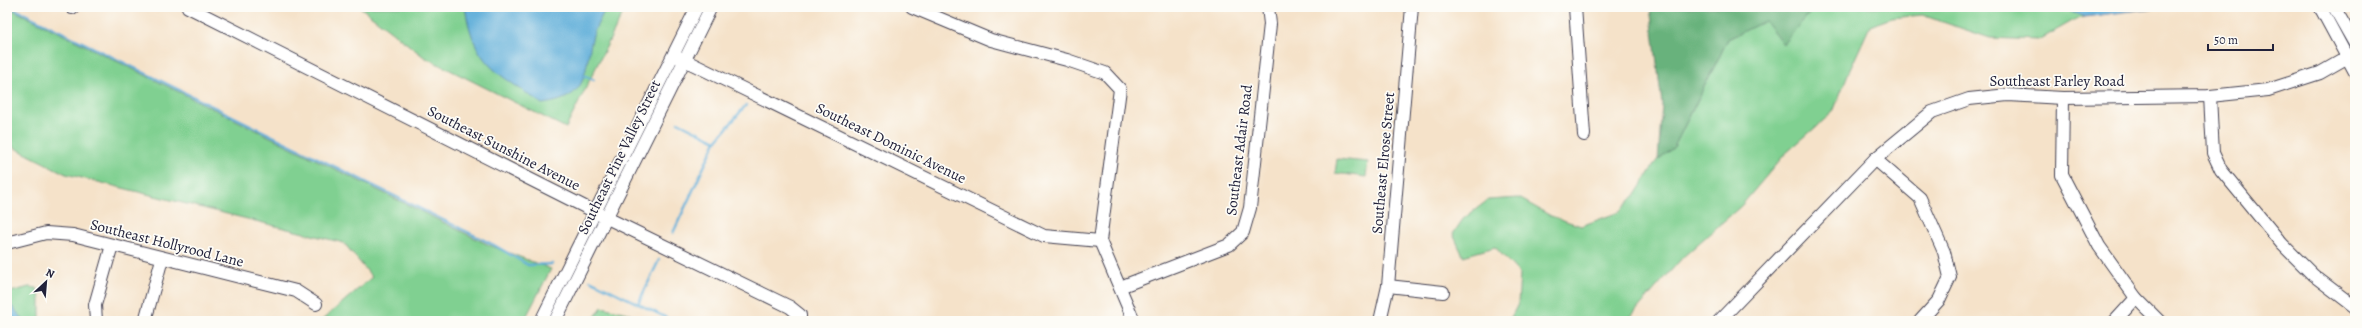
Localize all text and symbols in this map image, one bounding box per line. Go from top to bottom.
scale bar [2208,26,2273,52]
text: 50 m [2214,32,2238,48]
street label: Southeast Farley Road [1990,71,2125,91]
street label: Southeast Pine Valley Street [573,76,665,238]
street label: Southeast Adair Road [1221,83,1257,217]
street label: Southeast Elrose Street [1367,91,1399,235]
street label: Southeast Dominic Avenue [812,98,970,188]
street label: Southeast Sunshine Avenue [424,101,584,195]
street label: Southeast Hollyrood Lane [88,214,246,272]
north arrow [26,262,66,302]
text: N [43,265,57,282]

